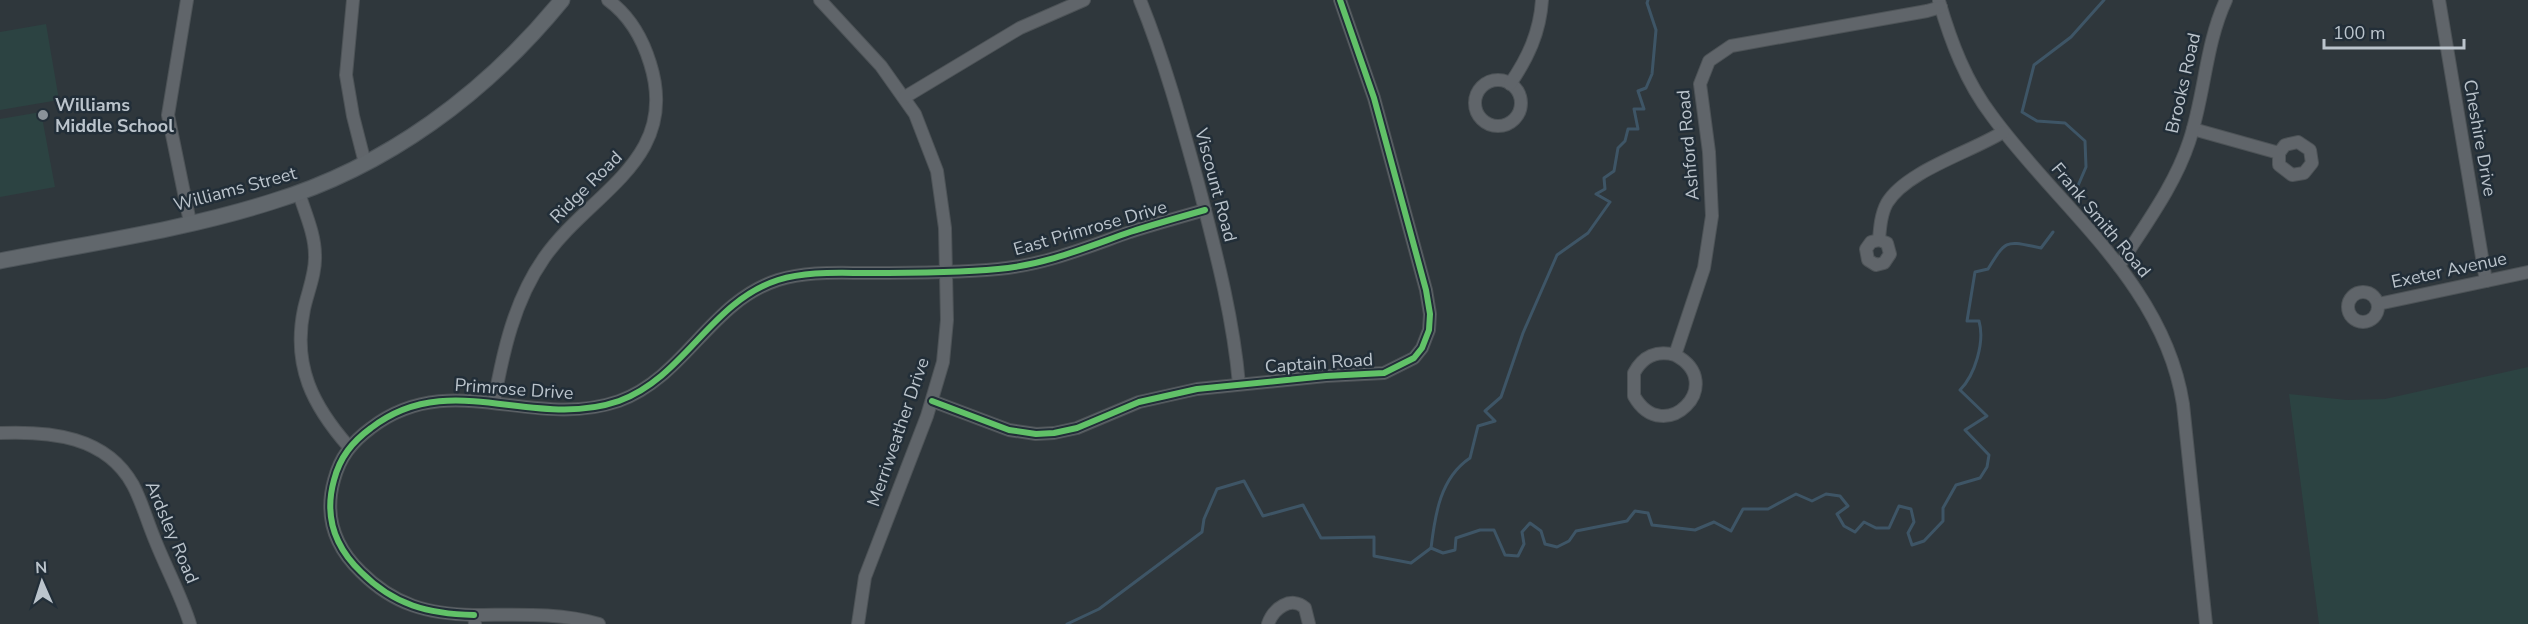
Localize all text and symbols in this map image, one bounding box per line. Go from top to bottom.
scale bar [2324,12,2464,50]
text: 100 m [2333,21,2385,45]
street label: Brooks Road [2160,30,2206,136]
street label: Cheshire Drive [2458,78,2502,198]
street label: Ashford Road [1671,89,1705,201]
place label: Williams Middle School [55,93,174,138]
marker: Williams Middle School [36,108,50,122]
street label: Viscount Road [1189,125,1243,244]
street label: Ridge Road [545,146,627,228]
street label: Frank Smith Road [2046,157,2156,283]
street label: Williams Street [171,161,300,217]
street label: East Primrose Drive [1010,195,1170,261]
street label: Exeter Avenue [2389,246,2509,294]
street label: Captain Road [1264,347,1374,379]
street label: Merriweather Drive [861,354,935,510]
street label: Primrose Drive [454,373,574,405]
street label: Ardsley Road [140,477,204,587]
north arrow [12,552,72,612]
text: N [35,557,48,579]

